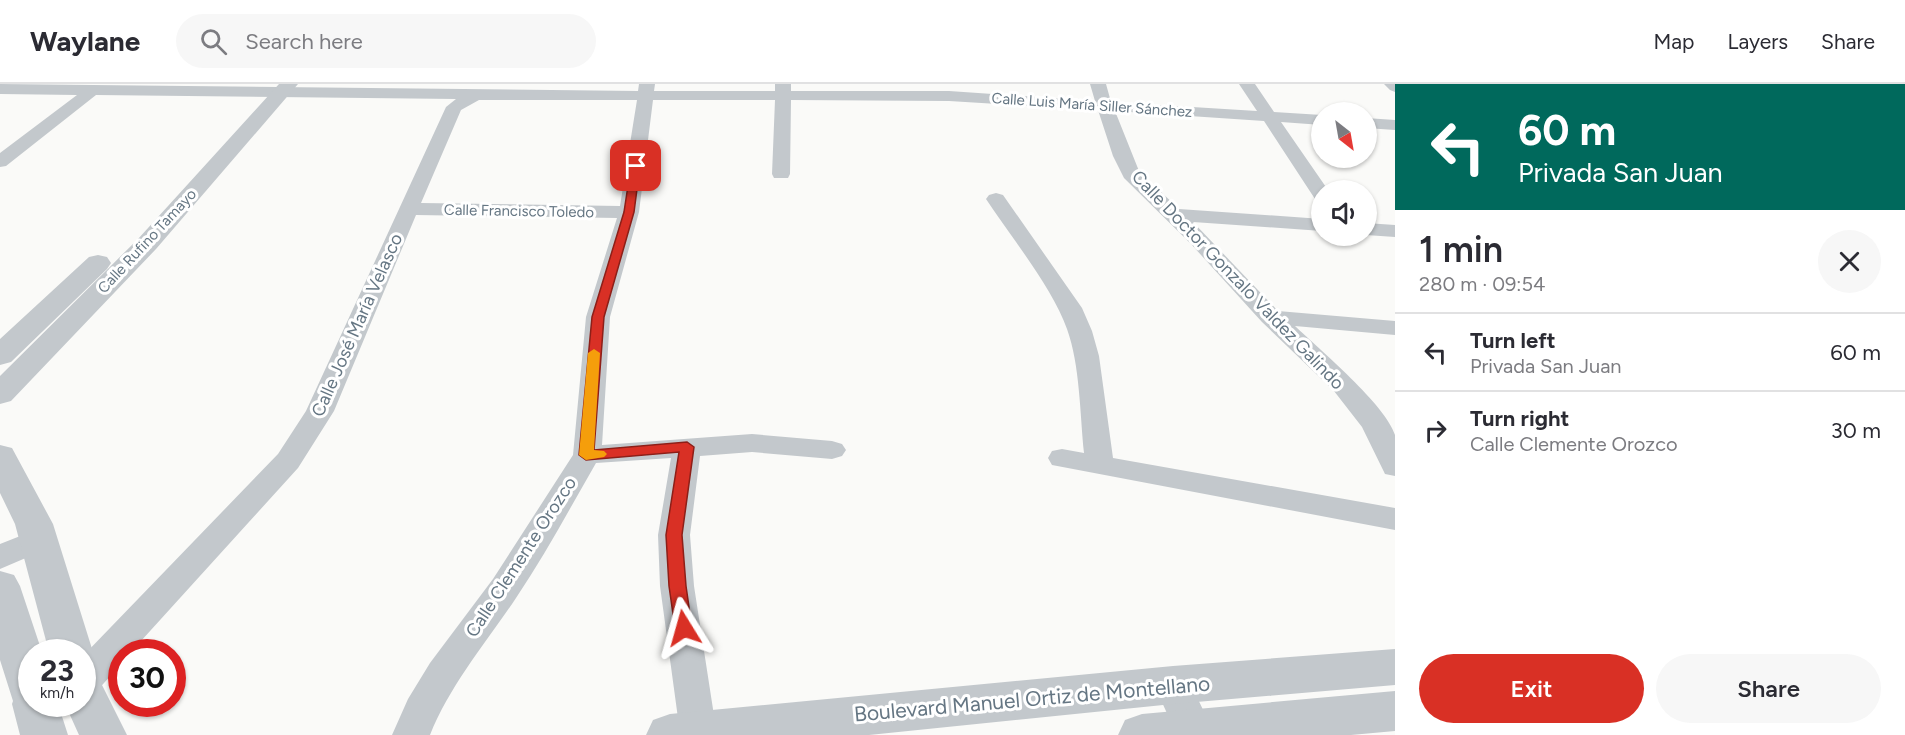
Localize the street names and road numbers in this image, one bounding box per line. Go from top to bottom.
street label: Calle Luis María Siller Sánchez [991,89,1193,121]
street label: Calle Doctor Gonzalo Valdez Galindo [1127,166,1349,394]
street label: Calle Rufino Tamayo [94,185,200,297]
street label: Calle Francisco Toledo [444,201,595,221]
street label: Calle José María Velasco [307,230,407,420]
street label: Calle Clemente Orozco [461,473,581,641]
street label: Boulevard Manuel Ortiz de Montellano [853,670,1211,727]

